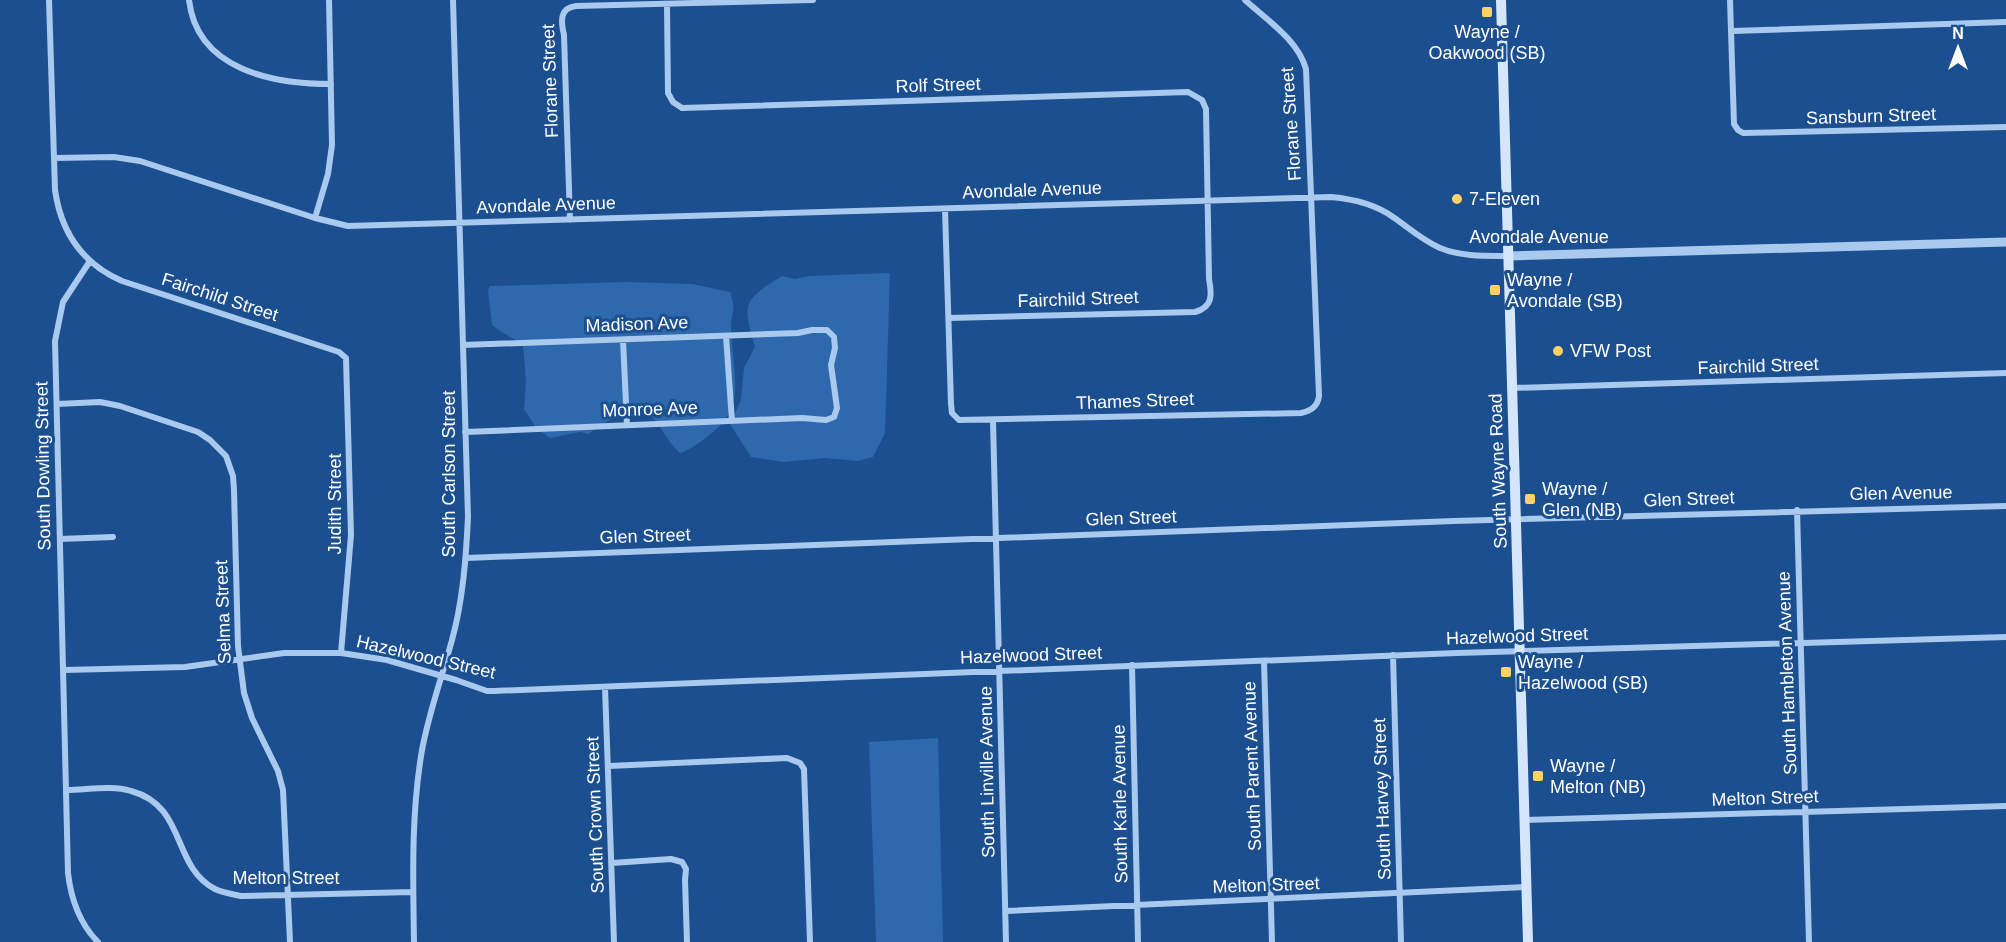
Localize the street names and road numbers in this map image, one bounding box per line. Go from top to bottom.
street label: Florane Street [538,24,562,138]
street label: Florane Street [1277,66,1305,182]
street label: Rolf Street [895,74,981,96]
street label: Sansburn Street [1806,104,1936,128]
street label: Avondale Avenue [962,178,1102,202]
street label: Avondale Avenue [476,193,616,217]
street label: Avondale Avenue [1469,227,1609,247]
street label: Fairchild Street [159,269,281,325]
street label: Fairchild Street [1017,287,1139,311]
street label: Madison Ave [585,312,689,336]
street label: Fairchild Street [1697,354,1819,378]
street label: South Dowling Street [32,381,54,551]
street label: Thames Street [1076,389,1194,413]
street label: South Carlson Street [439,390,459,558]
street label: South Wayne Road [1485,393,1511,549]
street label: Monroe Ave [602,397,698,421]
street label: Judith Street [325,453,345,555]
street label: Glen Avenue [1849,482,1953,504]
street label: Glen Street [1643,487,1735,511]
street label: Glen Street [1085,506,1177,530]
street label: Glen Street [599,524,691,548]
street label: Selma Street [211,560,235,664]
street label: South Hambleton Avenue [1773,571,1801,775]
street label: Hazelwood Street [1446,624,1588,648]
street label: Hazelwood Street [355,631,497,683]
street label: Hazelwood Street [960,643,1102,667]
street label: South Parent Avenue [1239,681,1265,851]
street label: South Linville Avenue [976,686,998,858]
street label: South Harvey Street [1369,718,1395,880]
street label: South Karle Avenue [1109,724,1131,884]
street label: South Crown Street [582,736,608,894]
street label: Melton Street [1711,786,1819,810]
street label: Melton Street [232,868,340,888]
street label: Melton Street [1212,873,1320,897]

